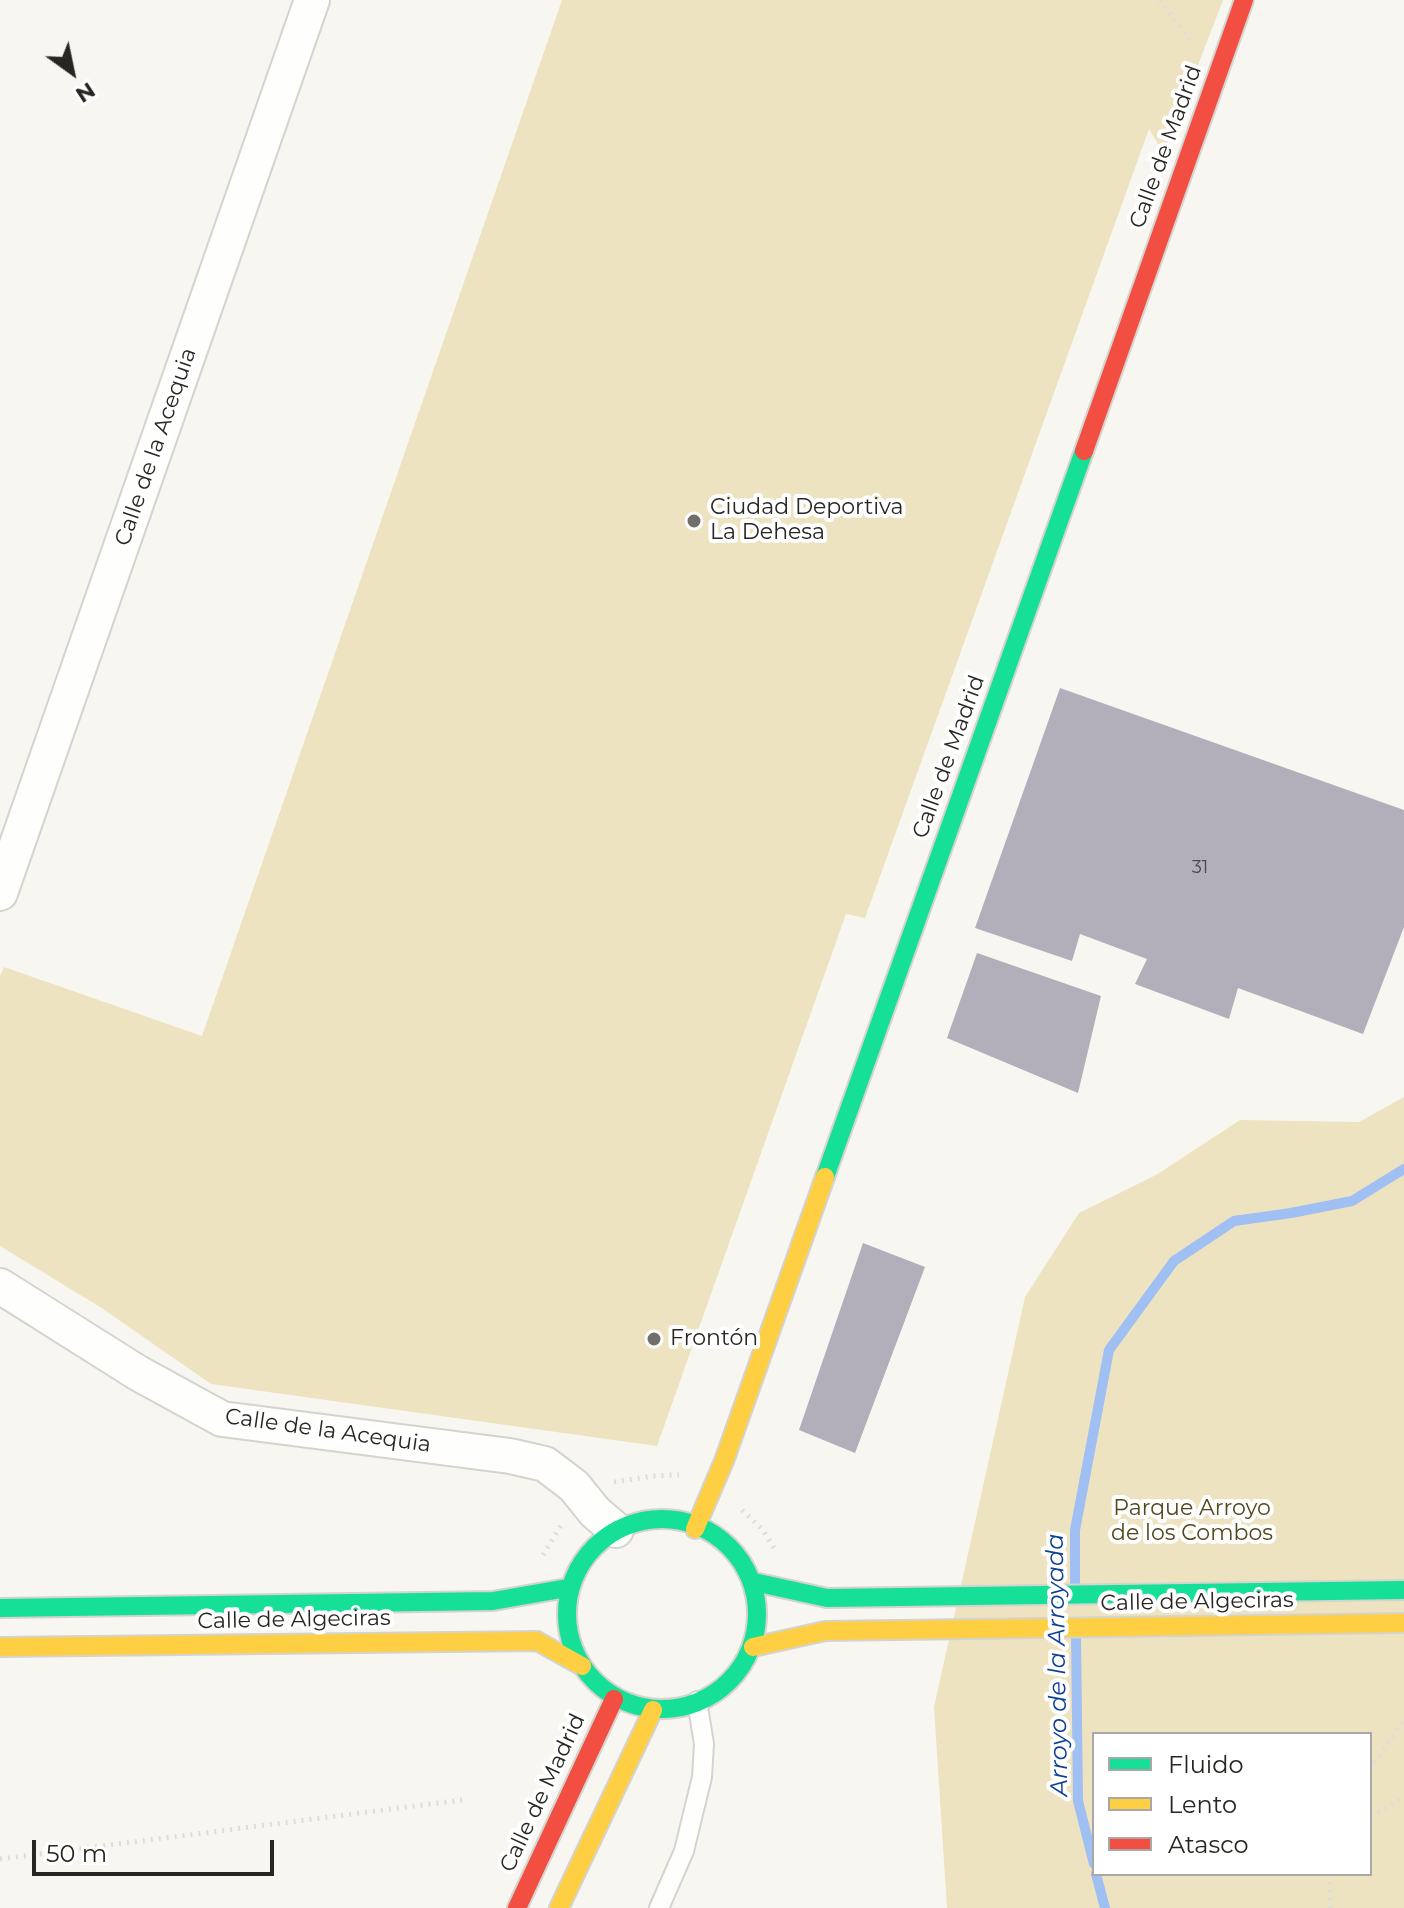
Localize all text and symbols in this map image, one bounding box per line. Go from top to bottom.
north arrow [32,32,112,112]
street label: Calle de Madrid [1124,62,1208,232]
text: N [71,76,100,109]
street label: Calle de la Acequia [110,345,202,549]
place label: Ciudad Deportiva La Dehesa [710,495,904,546]
marker: Ciudad Deportiva La Dehesa [685,512,703,530]
street label: Calle de Madrid [907,672,991,842]
house number: 31 [1192,857,1208,879]
place label: Frontón [670,1326,758,1352]
marker: Frontón [645,1330,663,1348]
street label: Calle de la Acequia [223,1403,433,1459]
park label: Parque Arroyo de los Combos [1111,1496,1273,1548]
water label: Arroyo de la Arroyada [1041,1533,1075,1797]
street label: Calle de Algeciras [1100,1587,1294,1617]
street label: Calle de Algeciras [197,1605,391,1635]
street label: Calle de Madrid [495,1710,591,1876]
legend [1092,1732,1372,1876]
text: Fluido [1168,1750,1244,1779]
text: Lento [1168,1790,1237,1819]
scale bar [36,1824,278,1874]
text: Atasco [1168,1830,1249,1859]
text: 50 m [46,1839,107,1868]

